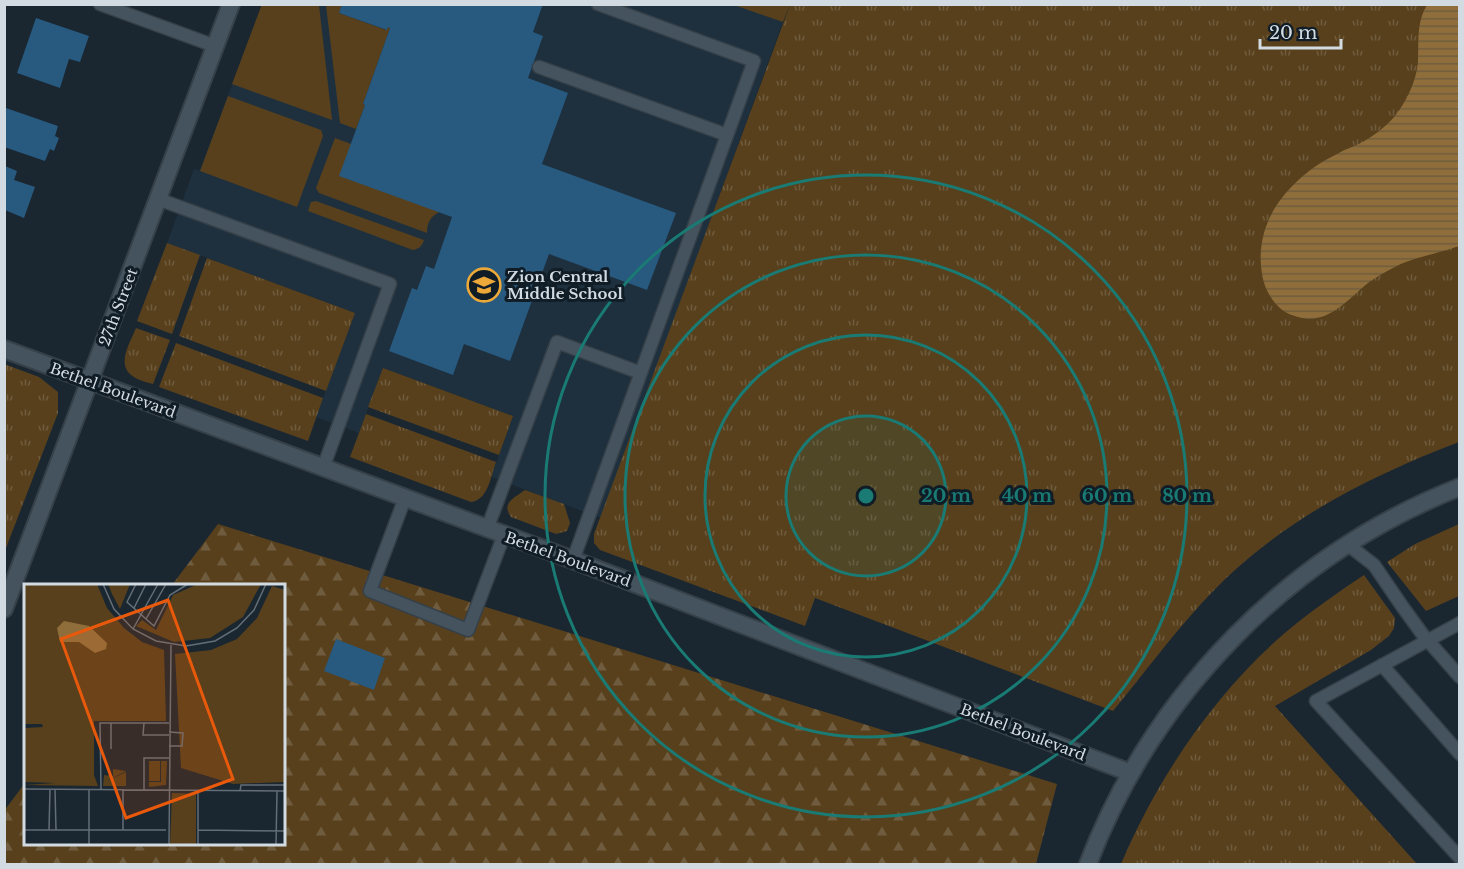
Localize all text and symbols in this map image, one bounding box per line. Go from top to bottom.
scale bar [1260,12,1341,50]
text: 20 m [1269,22,1317,44]
street label: 27th Street [94,265,142,349]
school or university icon: Zion Central Middle School [466,267,502,303]
place label: Zion Central Middle School [507,267,623,303]
street label: Bethel Boulevard [47,358,179,422]
text: 20 m [921,485,971,507]
text: 40 m [1002,485,1052,507]
text: 60 m [1082,485,1132,507]
text: 80 m [1162,485,1212,507]
centre of rings [856,486,876,506]
street label: Bethel Boulevard [502,527,634,591]
inset map [24,584,285,845]
street label: Bethel Boulevard [958,699,1088,765]

